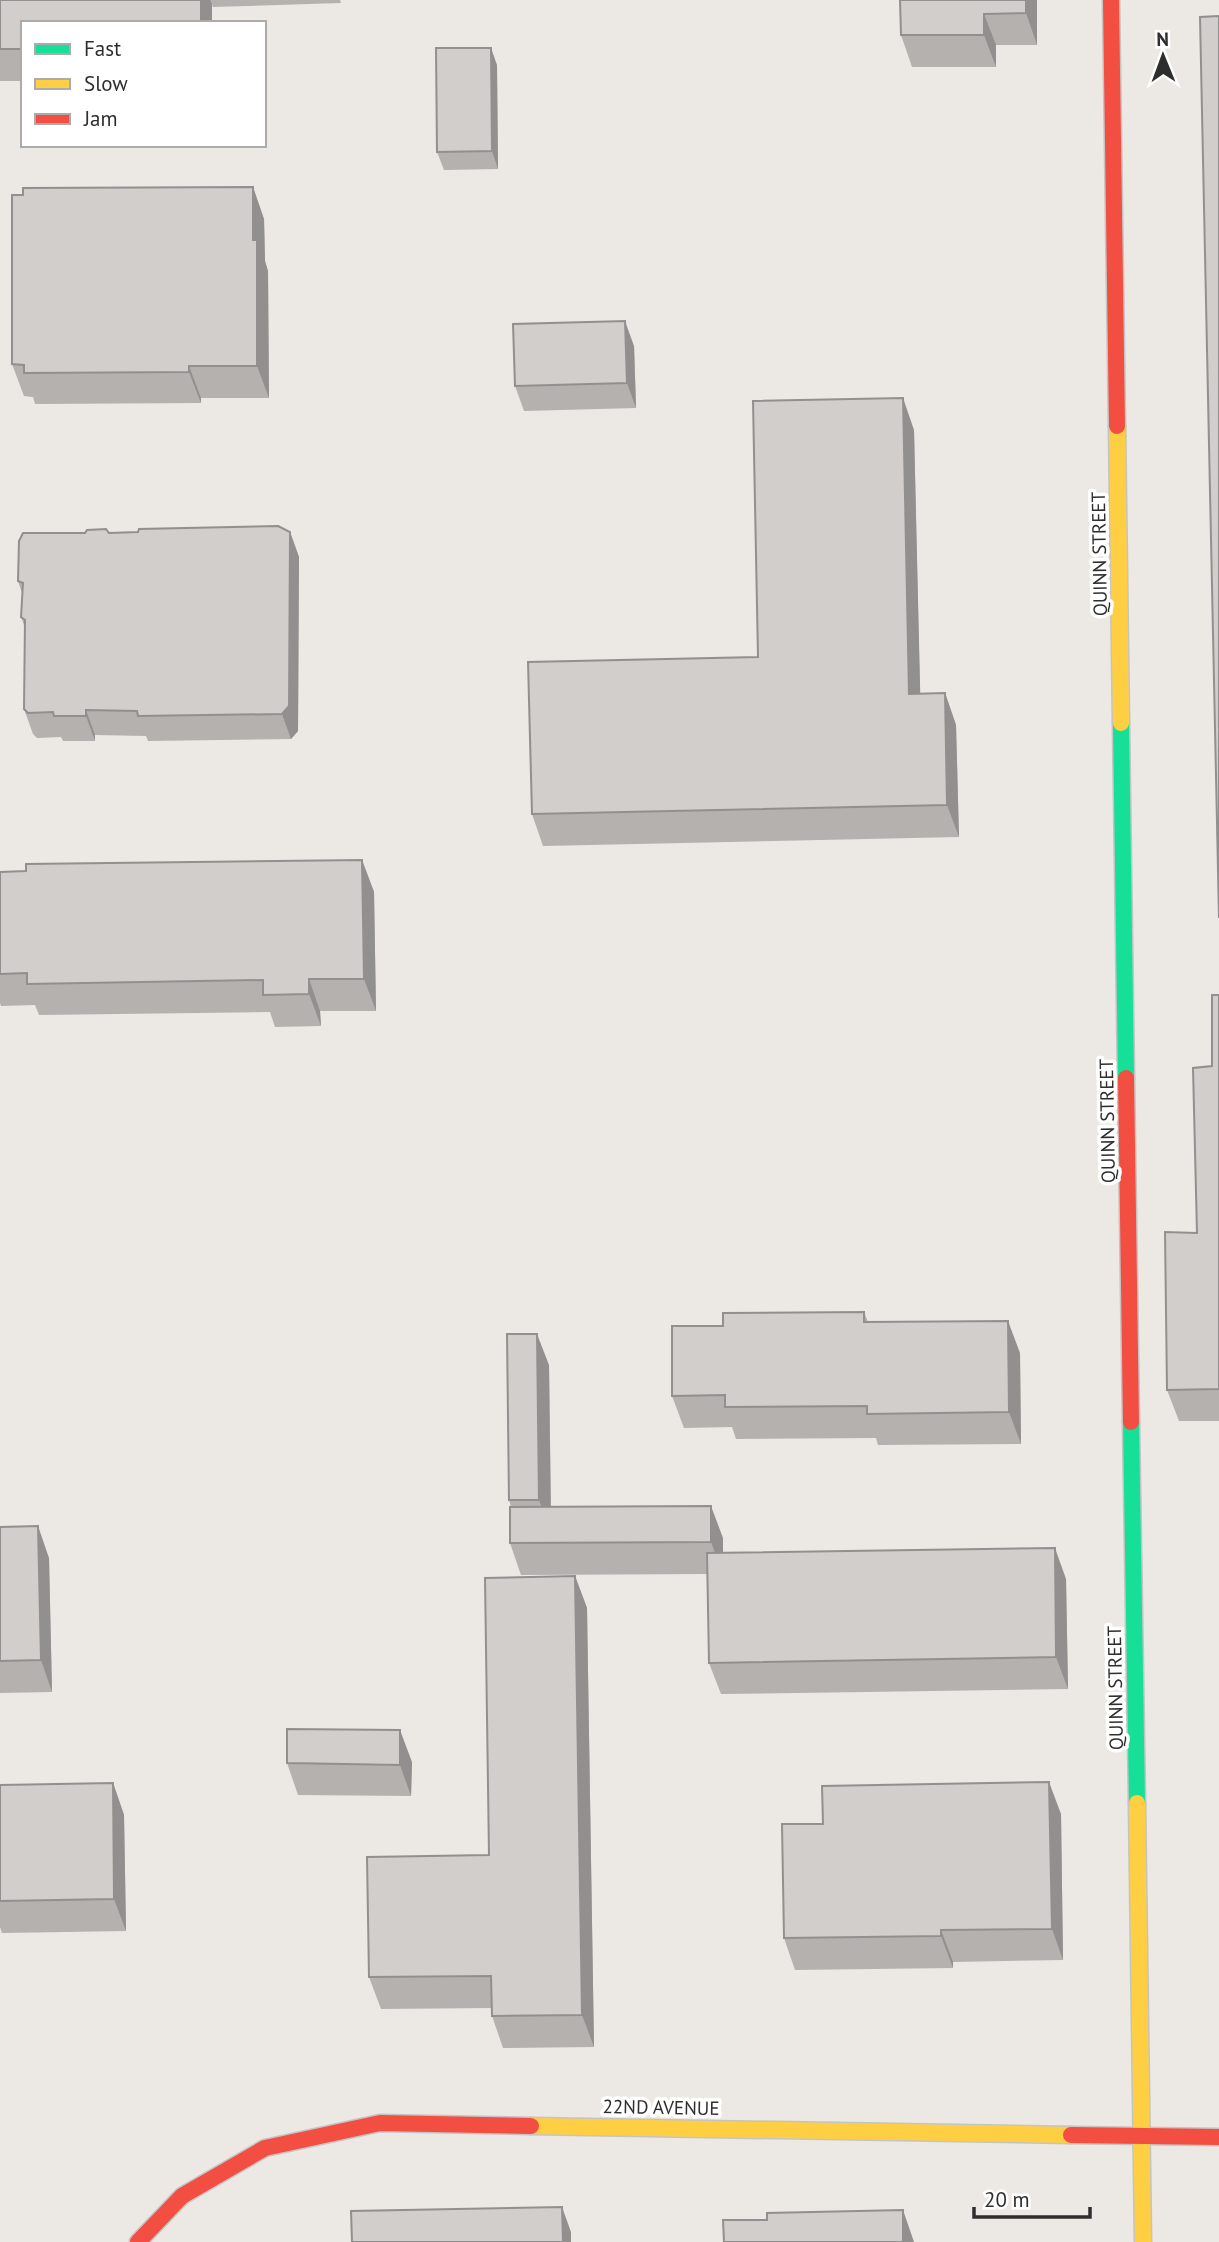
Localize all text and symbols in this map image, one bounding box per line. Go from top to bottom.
legend [21,21,266,147]
north arrow [1128,21,1198,91]
text: N [1156,27,1169,51]
text: Fast [84,35,121,62]
text: Slow [84,70,128,97]
text: Jam [83,105,118,132]
street label: QUINN STREET [1086,491,1112,616]
street label: QUINN STREET [1094,1058,1120,1183]
street label: QUINN STREET [1102,1625,1128,1750]
street label: 22ND AVENUE [602,2094,720,2120]
scale bar [974,2176,1090,2220]
text: 20 m [984,2186,1030,2213]

